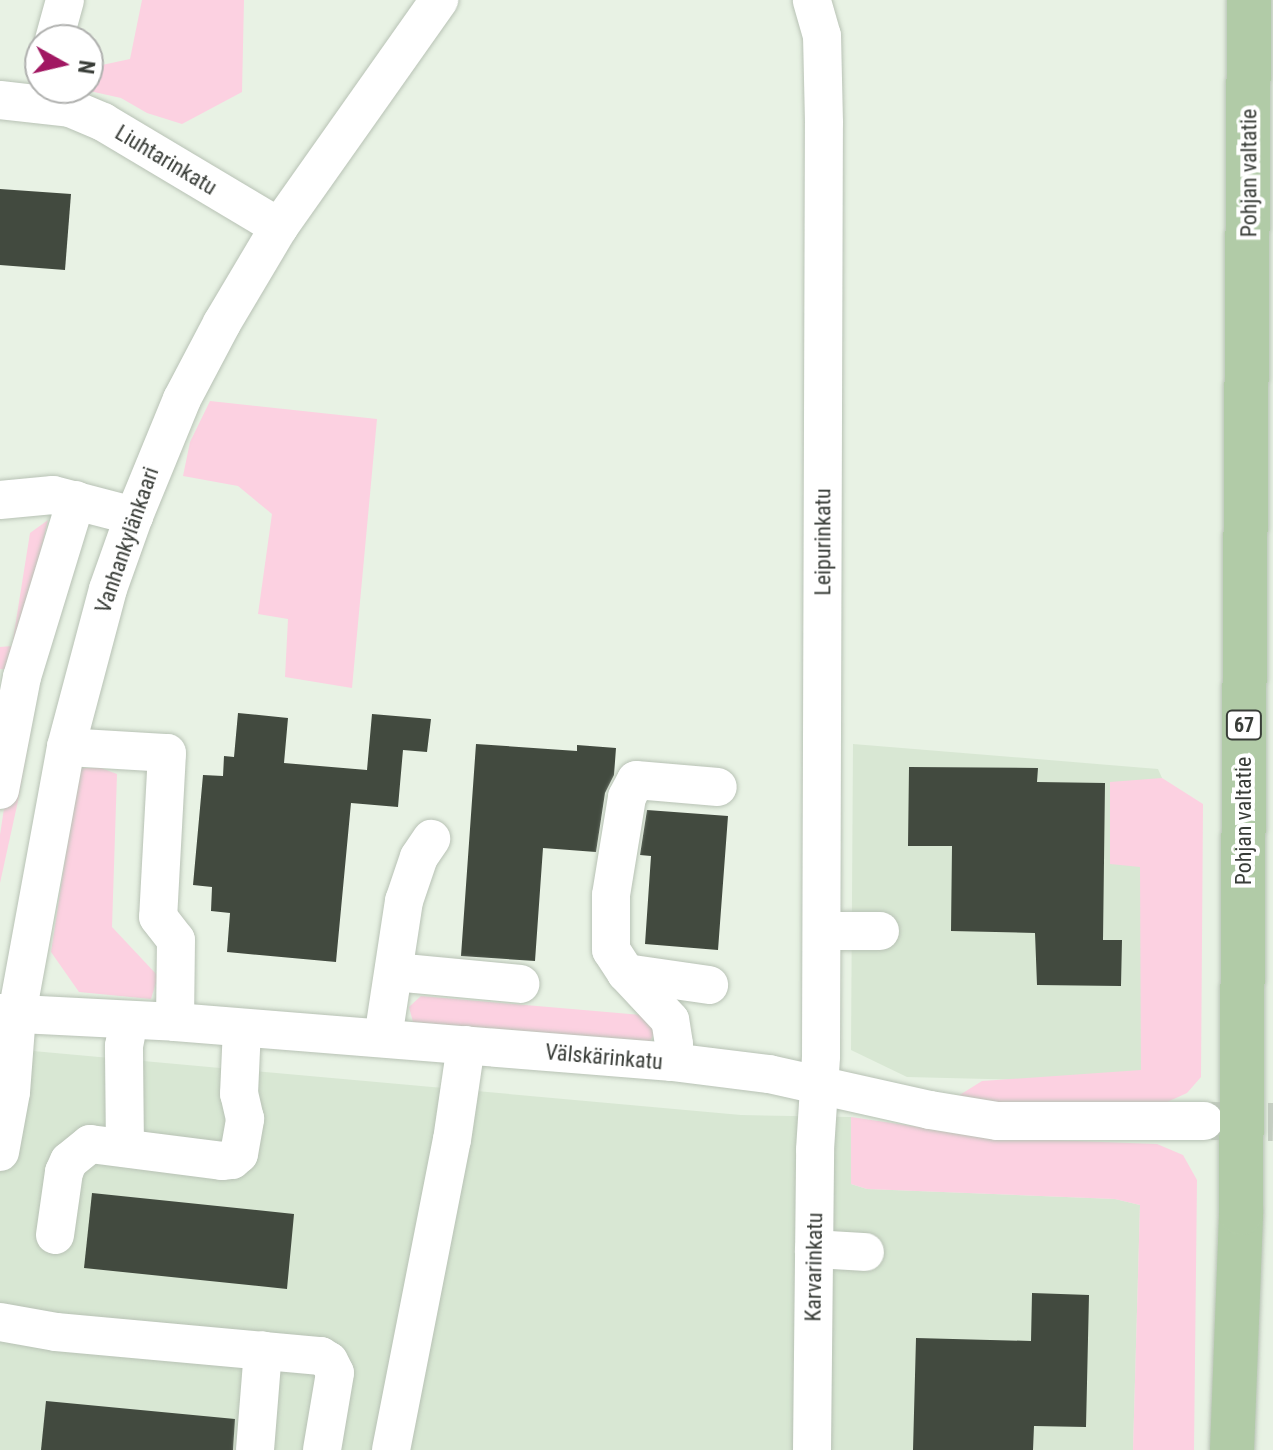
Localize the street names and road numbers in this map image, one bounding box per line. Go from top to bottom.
street label: Pohjan valtatie [1236,109,1262,237]
street label: Liuhtarinkatu [110,119,222,201]
street label: Vanhankylänkaari [90,463,164,617]
street label: Leipurinkatu [810,488,836,596]
road number: 67 [1224,709,1264,741]
street label: Pohjan valtatie [1231,757,1257,885]
street label: Välskärinkatu [544,1039,664,1075]
street label: Karvarinkatu [800,1212,828,1322]

